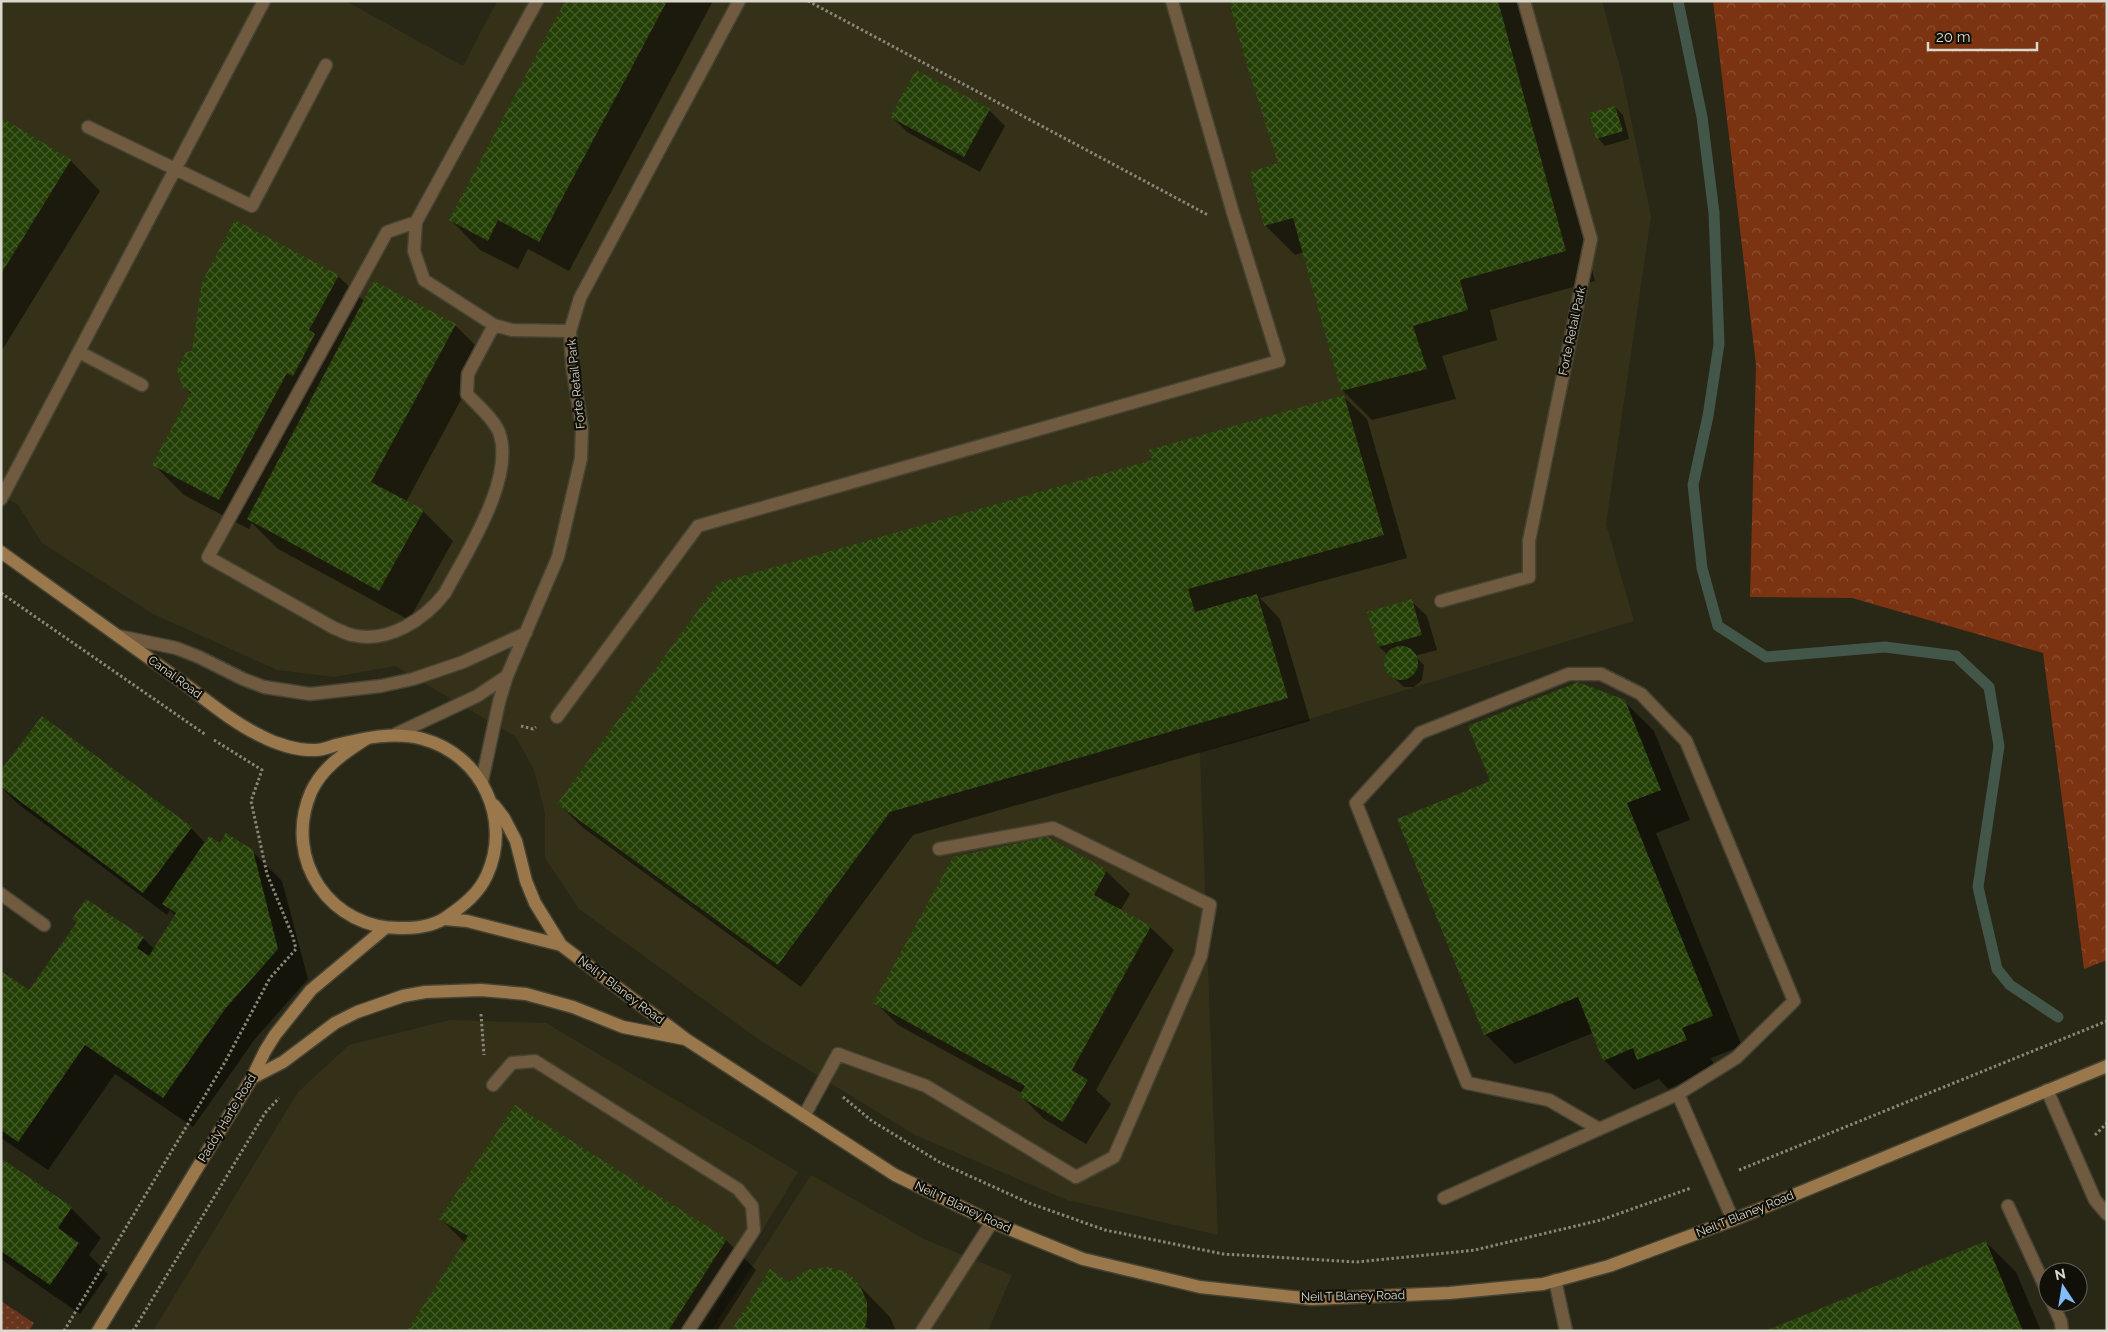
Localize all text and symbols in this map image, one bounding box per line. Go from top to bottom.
scale bar [1928,20,2037,52]
text: 20 m [1936,28,1971,46]
street label: Forte Retail Park [1556,285,1588,377]
street label: Forte Retail Park [564,338,588,430]
street label: Canal Road [145,653,205,701]
street label: Neil T Blaney Road [575,953,667,1027]
street label: Paddy Harte Road [195,1071,259,1165]
street label: Neil T Blaney Road [913,1179,1013,1235]
street label: Neil T Blaney Road [1694,1188,1796,1240]
north arrow [2038,1262,2088,1312]
text: N [2053,1265,2067,1283]
street label: Neil T Blaney Road [1301,1288,1405,1304]

